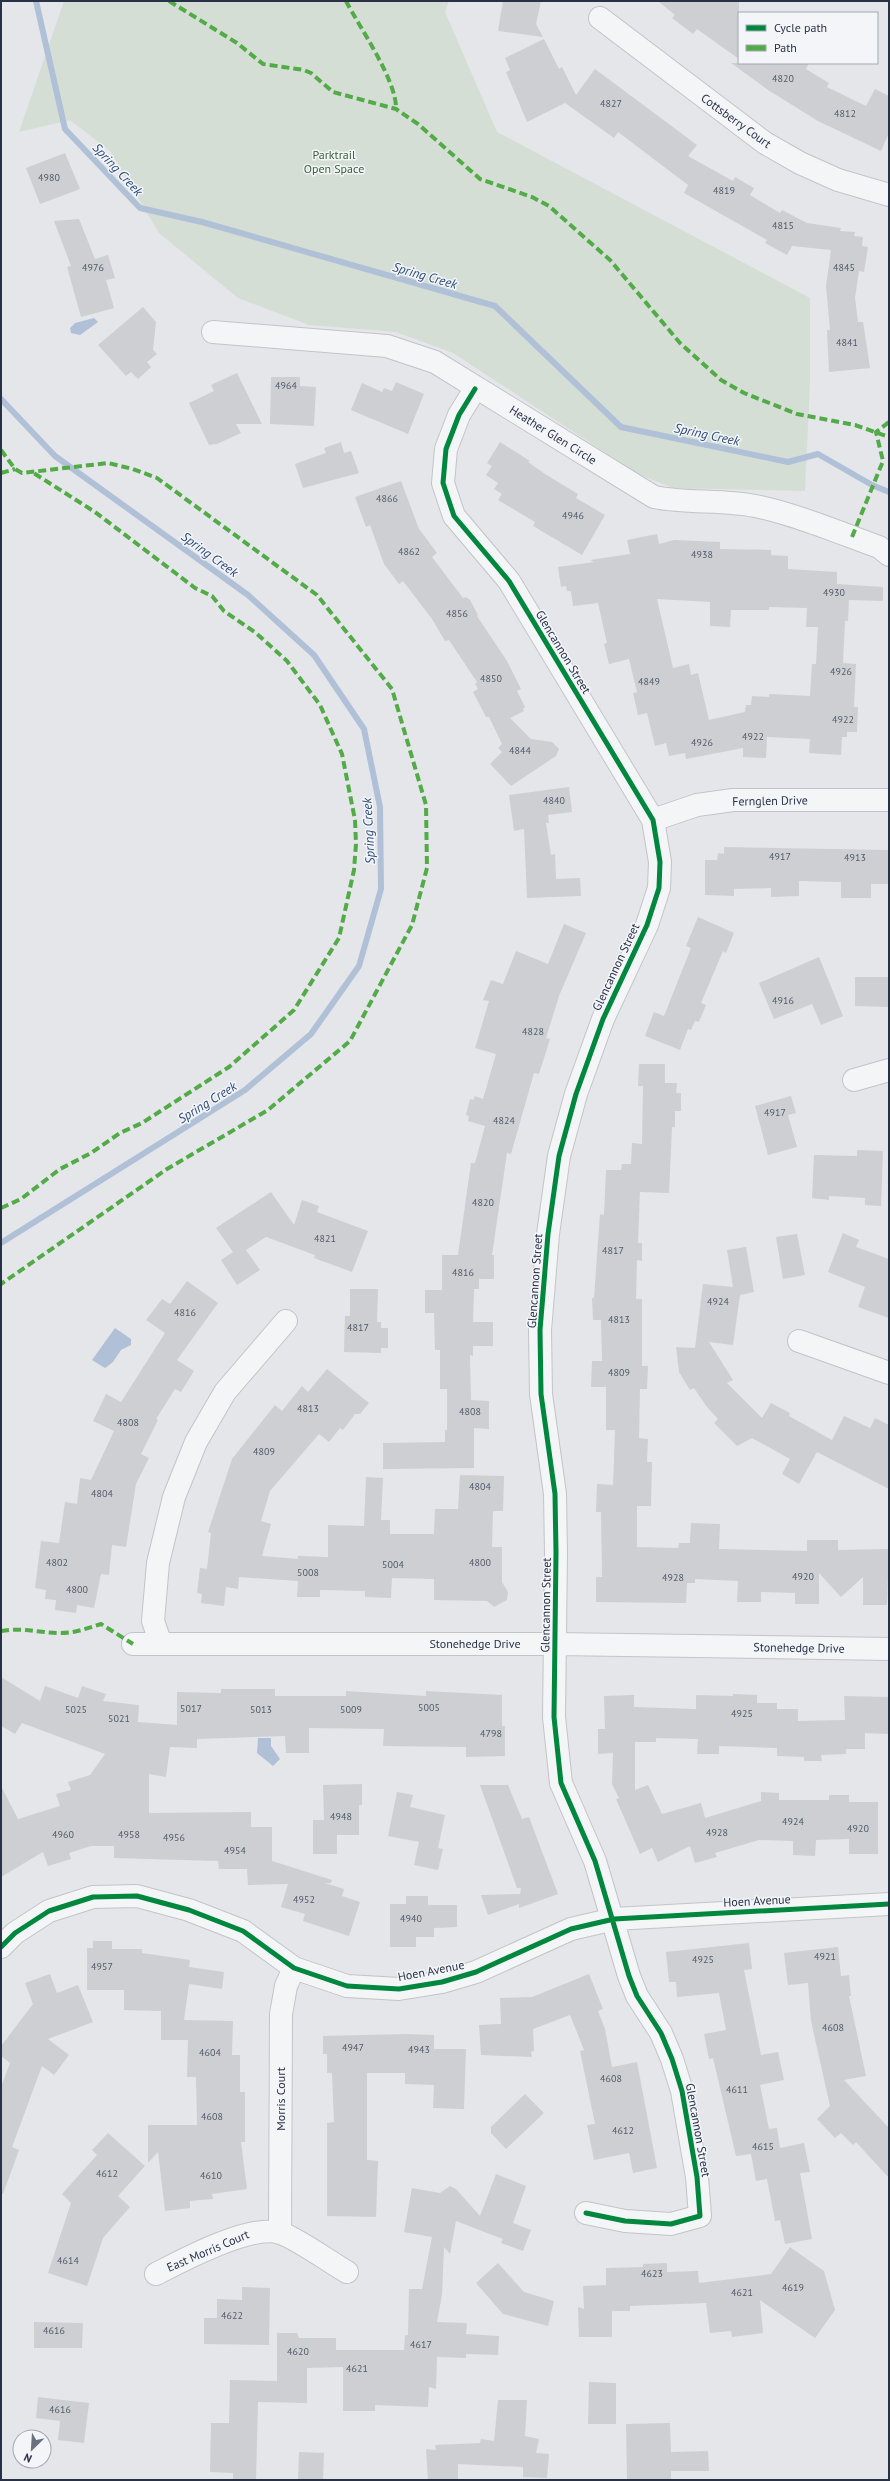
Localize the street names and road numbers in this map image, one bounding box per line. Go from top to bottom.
street label: Cottsberry Court [698,90,774,151]
street label: Heather Glen Circle [507,402,600,467]
street label: Glencannon Street [533,607,594,696]
street label: Fernglen Drive [732,792,808,809]
street label: Glencannon Street [589,921,642,1013]
street label: Glencannon Street [524,1233,545,1329]
street label: Glencannon Street [537,1557,554,1653]
street label: Stonehedge Drive [429,1636,521,1651]
street label: Stonehedge Drive [753,1639,845,1656]
street label: Hoen Avenue [723,1891,791,1910]
street label: Hoen Avenue [396,1957,465,1984]
street label: Morris Court [273,2067,288,2131]
street label: Glencannon Street [683,2082,714,2178]
street label: East Morris Court [164,2226,251,2275]

